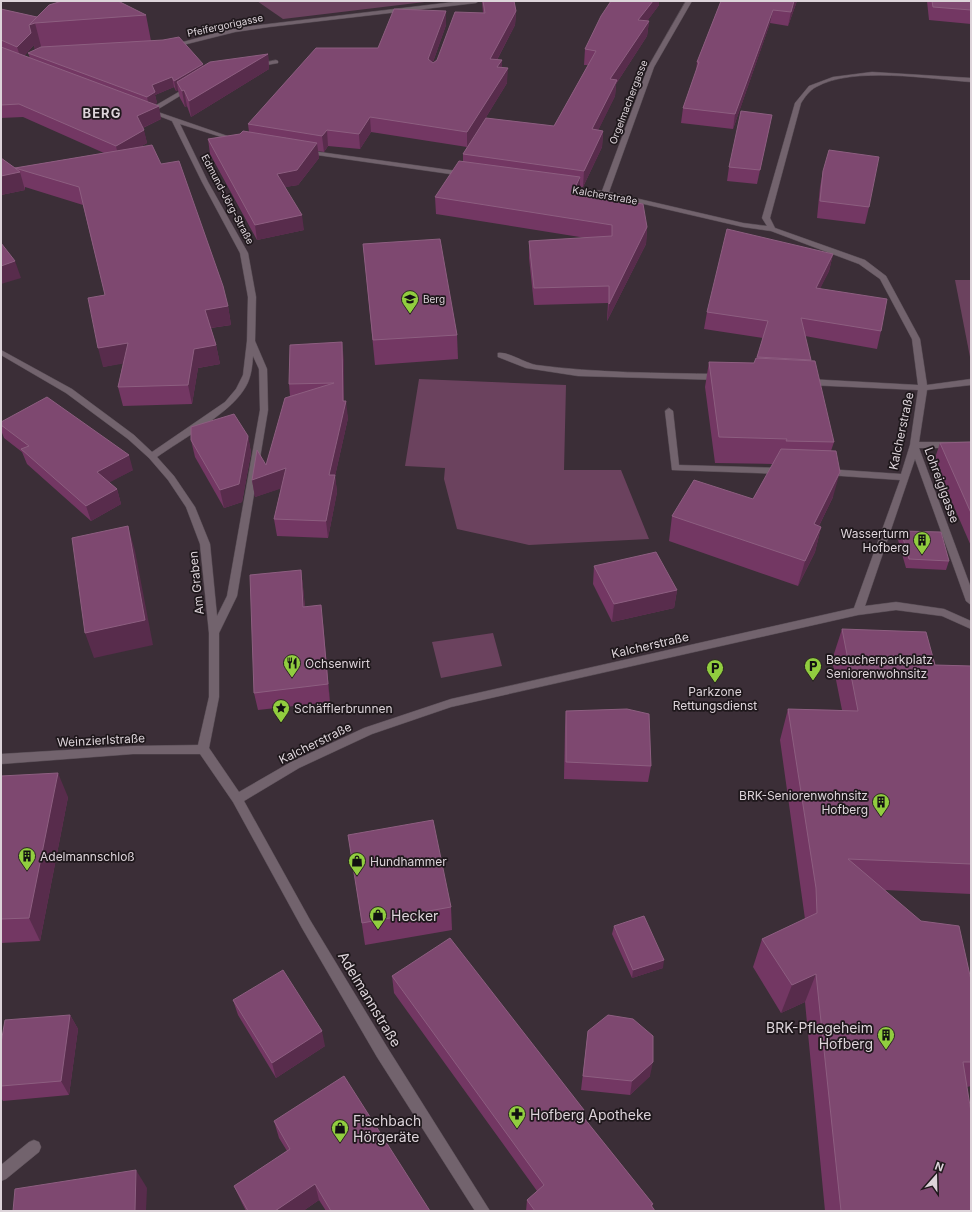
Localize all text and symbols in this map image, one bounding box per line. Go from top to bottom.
street label: Pfeifergorigasse [186,11,264,39]
street label: Orgelmachergasse [606,58,650,146]
district label: BERG [83,105,121,121]
street label: Edmund-Jörg-Straße [199,152,257,246]
street label: Kalcherstraße [572,183,639,207]
school or university icon: Berg [400,289,420,314]
place label: Berg [423,293,445,305]
street label: Kalcherstraße [885,391,917,471]
street label: Lohreiglgasse [921,445,963,525]
place label: Wasserturm Hofberg [840,526,909,555]
building icon: Wasserturm Hofberg [912,530,932,555]
street label: Am Graben [185,550,207,616]
street label: Kalcherstraße [610,629,690,661]
place label: Besucherparkplatz Seniorenwohnsitz [826,652,933,681]
restaurant icon: Ochsenwirt [282,653,302,678]
place label: Ochsenwirt [305,656,370,671]
parking icon: Besucherparkplatz Seniorenwohnsitz [803,656,823,681]
parking icon: Parkzone Rettungsdienst [705,658,725,683]
place label: Parkzone Rettungsdienst [673,684,757,713]
place icon: Schäfflerbrunnen [271,698,291,723]
place label: Schäfflerbrunnen [294,701,393,716]
street label: Kalcherstraße [276,719,354,767]
street label: Weinzierlstraße [57,730,145,750]
place label: BRK-Seniorenwohnsitz Hofberg [739,788,868,817]
building icon: BRK-Seniorenwohnsitz Hofberg [871,792,891,817]
building icon: Adelmannschloß [17,846,37,871]
place label: Adelmannschloß [40,849,135,864]
shop icon: Hundhammer [347,851,367,876]
place label: Hundhammer [370,854,447,869]
shop icon: Hecker [368,905,388,930]
place label: Hecker [391,907,438,924]
street label: Adelmannstraße [335,948,405,1050]
place label: BRK-Pflegeheim Hofberg [766,1019,873,1052]
building icon: BRK-Pflegeheim Hofberg [876,1025,896,1050]
pharmacy icon: Hofberg Apotheke [507,1104,527,1129]
place label: Hofberg Apotheke [530,1106,651,1123]
place label: Fischbach Hörgeräte [353,1112,421,1145]
shop icon: Fischbach Hörgeräte [330,1118,350,1143]
north arrow [916,1156,956,1196]
text: N [933,1159,946,1175]

